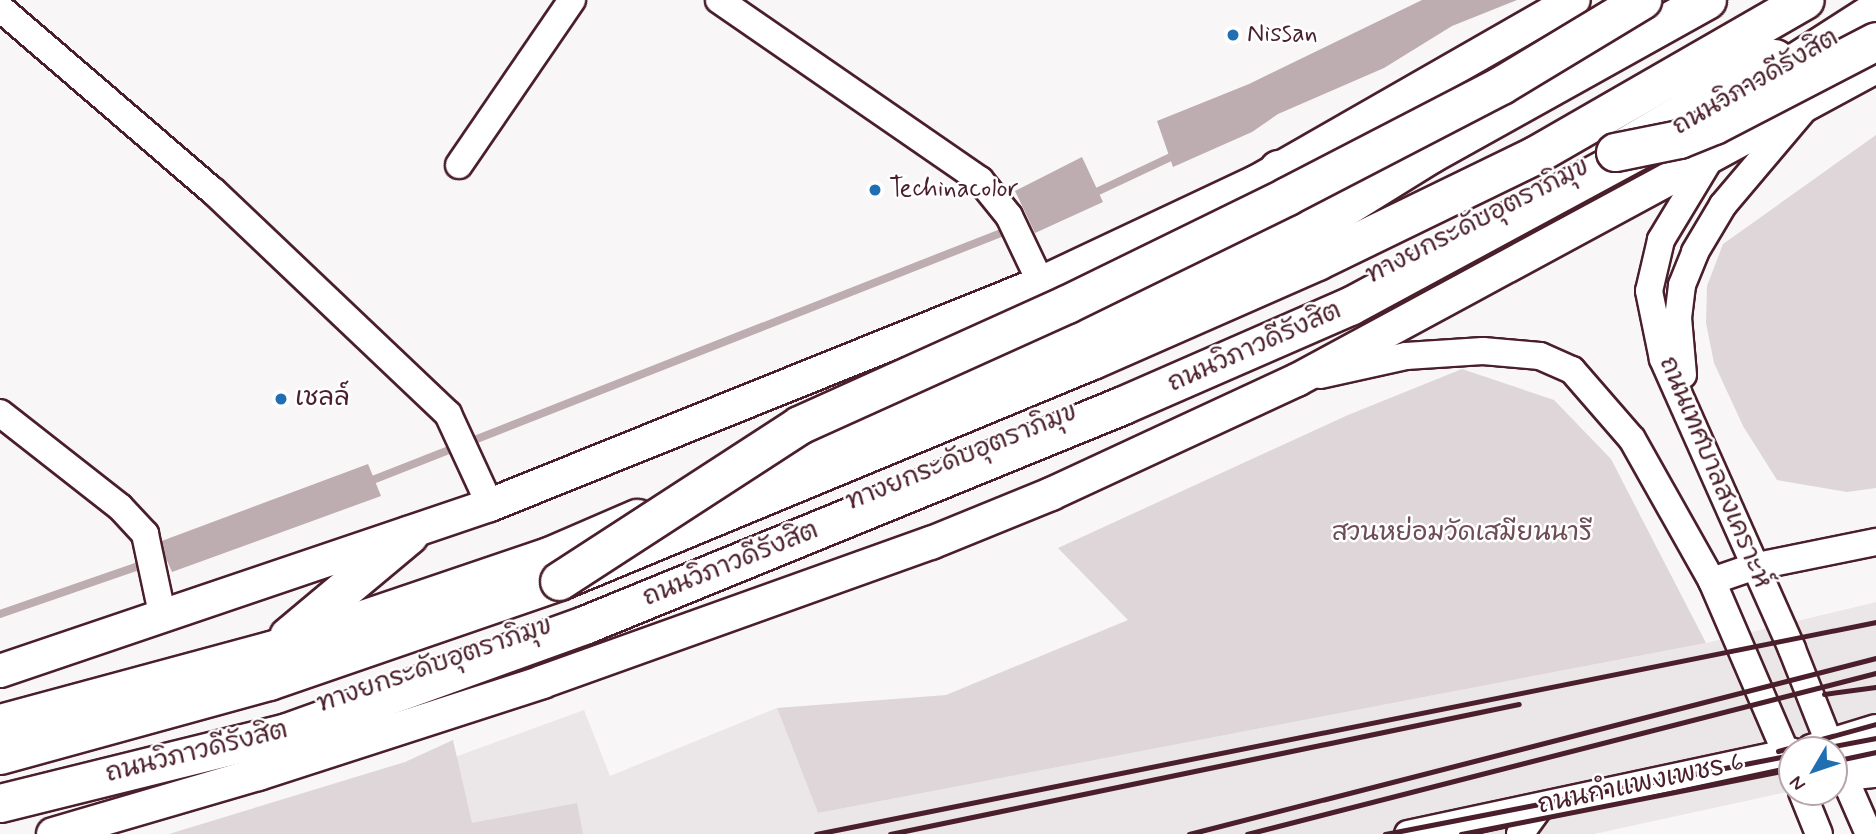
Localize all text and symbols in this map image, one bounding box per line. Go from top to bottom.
place label: Nissan [1247,19,1318,51]
street label: ถนนวิภาวดีรังสิต [1667,23,1845,143]
marker: Nissan [1225,27,1241,43]
street label: ทางยกระดับอุตราภิมุข [1361,152,1595,292]
place label: Techinacolor [889,174,1019,206]
marker: Techinacolor [867,182,883,198]
street label: ถนนวิภาวดีรังสิต [1163,296,1347,400]
street label: ถนนเทศบาลสงเคราะห์ [1651,352,1777,594]
place label: เชลล์ [295,383,350,415]
marker: เชลล์ [273,391,289,407]
street label: ทางยกระดับอุตราภิมุข [842,397,1082,519]
street label: ถนนวิภาวดีรังสิต [639,516,823,614]
park label: สวนหย่อมวัดเสมียนนารี [1332,518,1592,550]
street label: ทางยกระดับอุตราภิมุข [313,611,557,721]
street label: ถนนวิภาวดีรังสิต [103,715,291,791]
north arrow [1778,736,1848,806]
street label: ถนนกำแพงเพชร 6 [1535,748,1747,822]
text: N [1784,770,1812,796]

